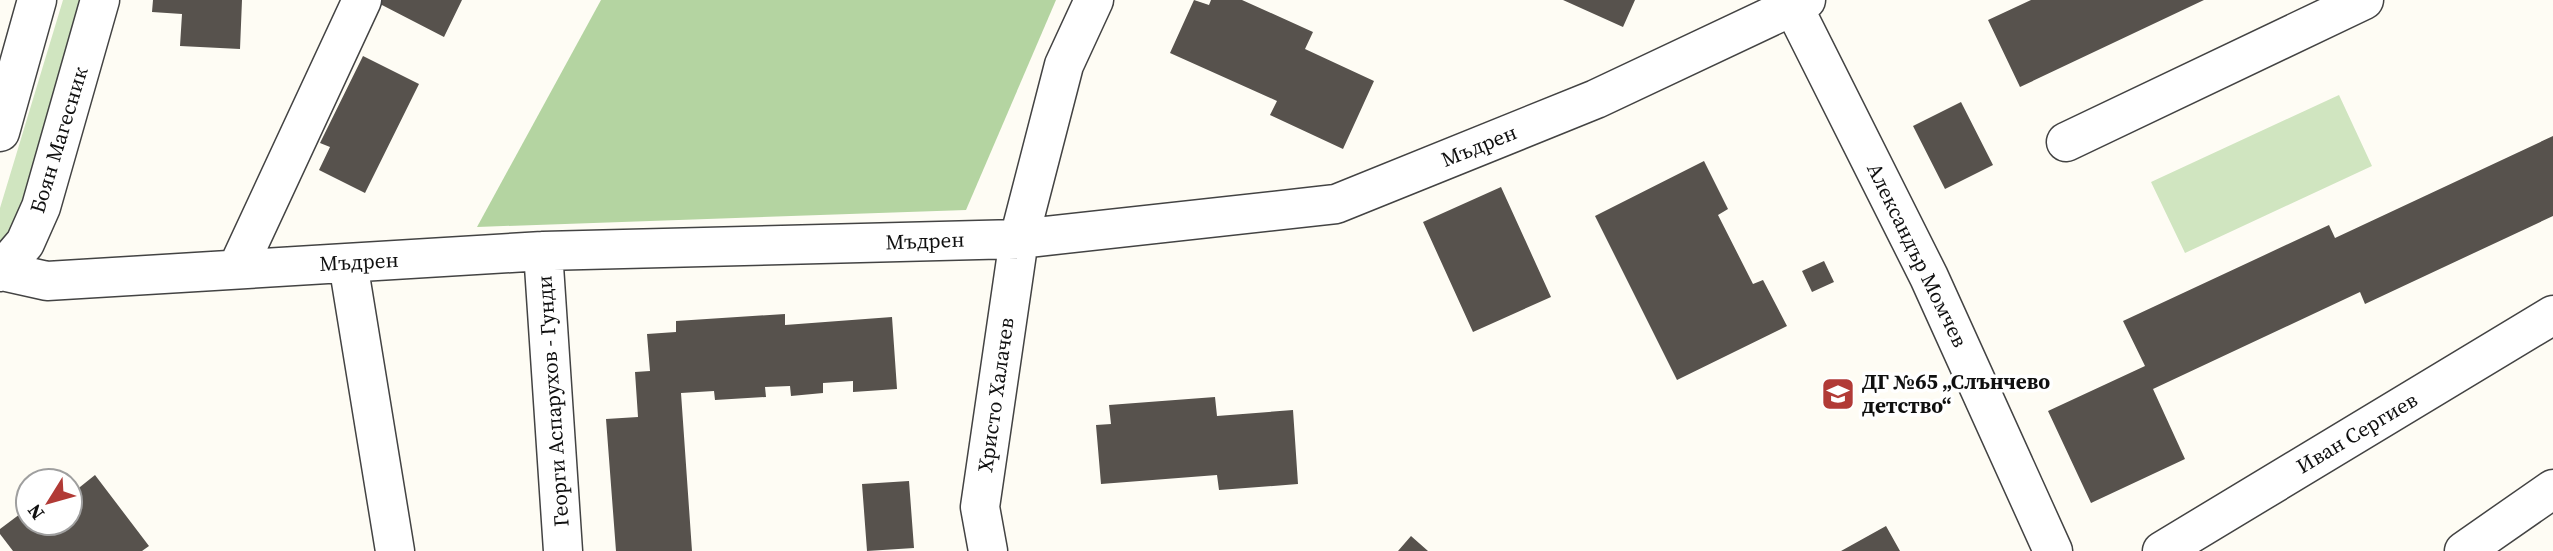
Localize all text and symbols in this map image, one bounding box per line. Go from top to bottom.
street label: Боян Магесник [22,63,95,217]
street label: Мъдрен [1437,117,1521,174]
street label: Александър Момчев [1860,158,1975,352]
street label: Мъдрен [885,225,965,256]
street label: Мъдрен [319,245,399,278]
street label: Георги Аспарухов - Гунди [529,274,576,528]
street label: Христо Халачев [970,316,1021,474]
place label: ДГ №65 „Слънчево детство“ [1862,367,2050,420]
school or university icon: ДГ №65 „Слънчево детство“ [1819,375,1857,413]
street label: Иван Сергиев [2291,385,2423,480]
north arrow [14,467,84,537]
text: N [21,499,50,526]

